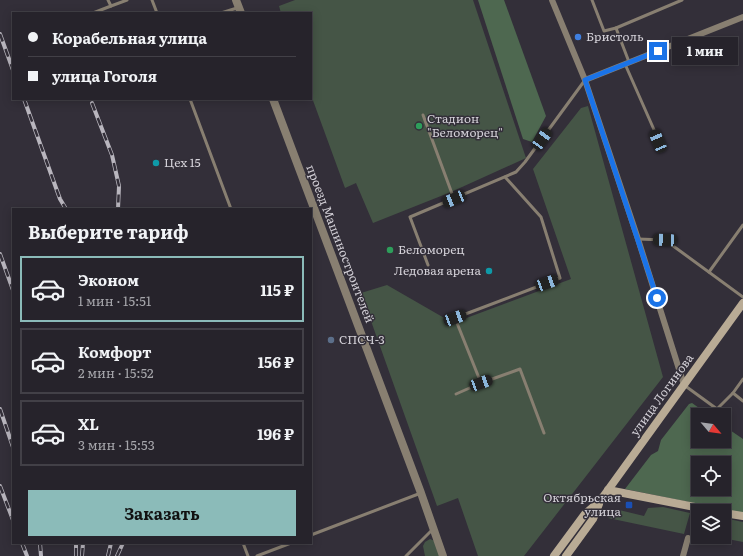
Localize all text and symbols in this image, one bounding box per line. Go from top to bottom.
text: Корабельная улица [52,26,207,49]
place label: Бристоль [586,27,644,45]
marker: Бристоль [573,32,583,42]
callout: 1 мин [672,37,738,65]
text: 1 мин [687,41,723,60]
route end [649,42,667,60]
text: улица Гоголя [52,64,157,87]
place label: Стадион "Беломорец" [427,109,503,141]
marker: Стадион "Беломорец" [414,121,424,131]
car [530,126,554,152]
car [648,128,668,154]
place label: Цех 15 [164,153,201,171]
marker: Цех 15 [151,158,161,168]
street label: проезд Машиностроителей [302,162,380,325]
car [441,189,467,209]
text: Выберите тариф [28,218,188,245]
car [653,234,677,246]
place label: Беломорец [398,240,465,258]
marker: Беломорец [385,245,395,255]
place label: Ледовая арена [394,261,482,279]
marker: Ледовая арена [484,266,494,276]
text: Эконом [78,268,139,291]
icon: car [30,271,66,307]
car [534,273,560,293]
text: 115 ₽ [260,278,294,301]
route start [648,289,666,307]
text: 1 мин · 15:51 [78,291,151,310]
car [442,308,468,328]
place label: СПСЧ-3 [339,330,385,348]
marker: СПСЧ-3 [326,335,336,345]
text: Комфорт [78,340,152,363]
icon: car [30,343,66,379]
street label: улица Логинова [625,349,698,439]
text: 156 ₽ [258,350,294,373]
text: 2 мин · 15:52 [78,363,154,382]
car [468,373,494,393]
north arrow [691,408,731,448]
map controls [691,408,731,544]
text: XL [78,412,99,435]
icon: car [30,415,66,451]
text: 196 ₽ [257,422,294,445]
text: 3 мин · 15:53 [78,435,155,454]
button: locate [691,456,731,496]
place label: Октябрьская улица [543,488,622,520]
button: Заказать [28,490,296,536]
marker: Октябрьская улица [624,500,634,510]
button: layers [691,504,731,544]

